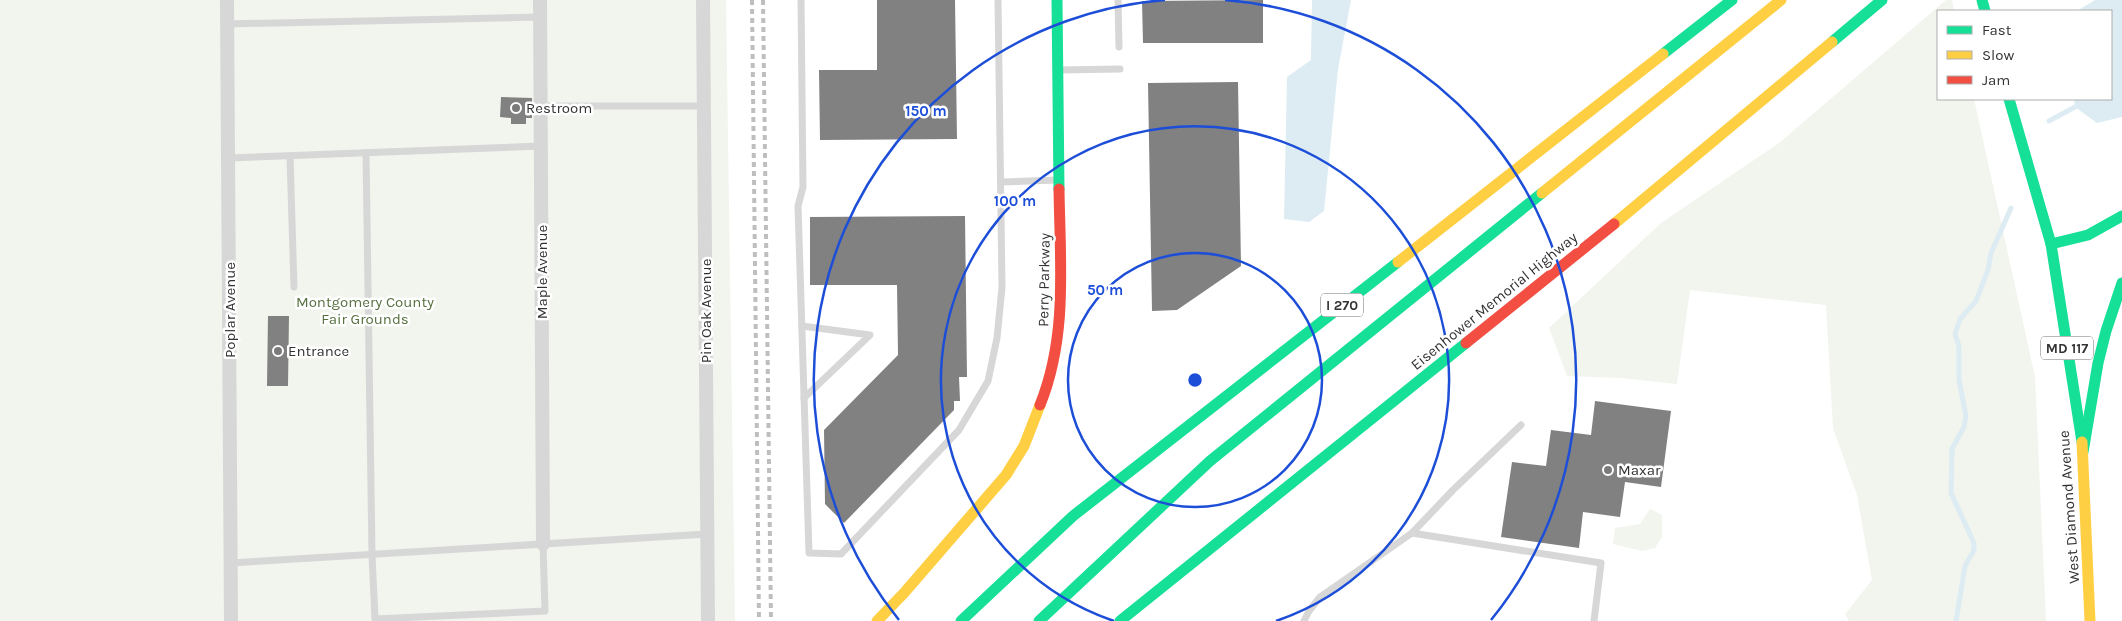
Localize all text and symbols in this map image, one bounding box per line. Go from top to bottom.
legend [1937,10,2112,100]
text: Fast [1982,21,2012,39]
text: Slow [1982,46,2014,64]
text: Jam [1982,71,2010,89]
place label: Restroom [526,99,592,117]
marker: Restroom [510,102,522,114]
text: 150 m [905,102,947,120]
text: 100 m [994,192,1036,210]
street label: Maple Avenue [533,225,551,319]
street label: Eisenhower Memorial Highway [1407,228,1581,374]
street label: Perry Parkway [1034,233,1054,327]
street label: Pin Oak Avenue [697,259,715,363]
street label: Poplar Avenue [221,262,239,358]
text: 50 m [1087,281,1123,299]
park label: Montgomery County Fair Grounds [296,293,434,328]
road number: I 270 [1321,294,1363,316]
road number: MD 117 [2041,336,2093,359]
place label: Entrance [288,342,349,360]
marker: Entrance [272,345,284,357]
centre of rings [1186,371,1204,389]
street label: West Diamond Avenue [2055,430,2083,584]
place label: Maxar [1618,461,1661,479]
marker: Maxar [1602,464,1614,476]

